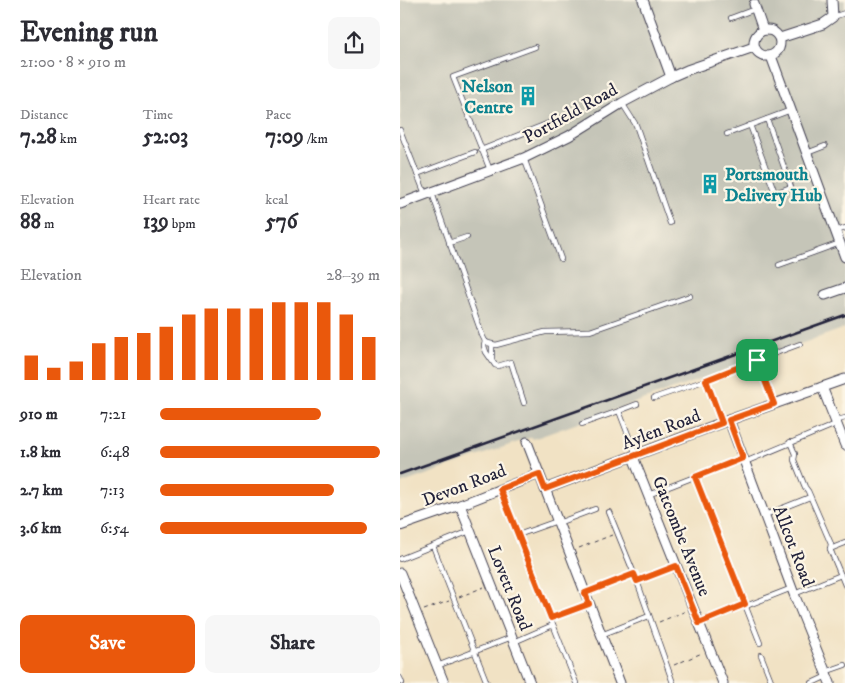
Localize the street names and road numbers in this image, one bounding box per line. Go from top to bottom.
street label: Portfield Road [519,79,621,149]
street label: Aylen Road [619,405,704,455]
street label: Devon Road [419,460,509,512]
street label: Gatcombe Avenue [647,473,715,600]
street label: Allcot Road [767,502,819,590]
street label: Lovett Road [482,543,536,634]

